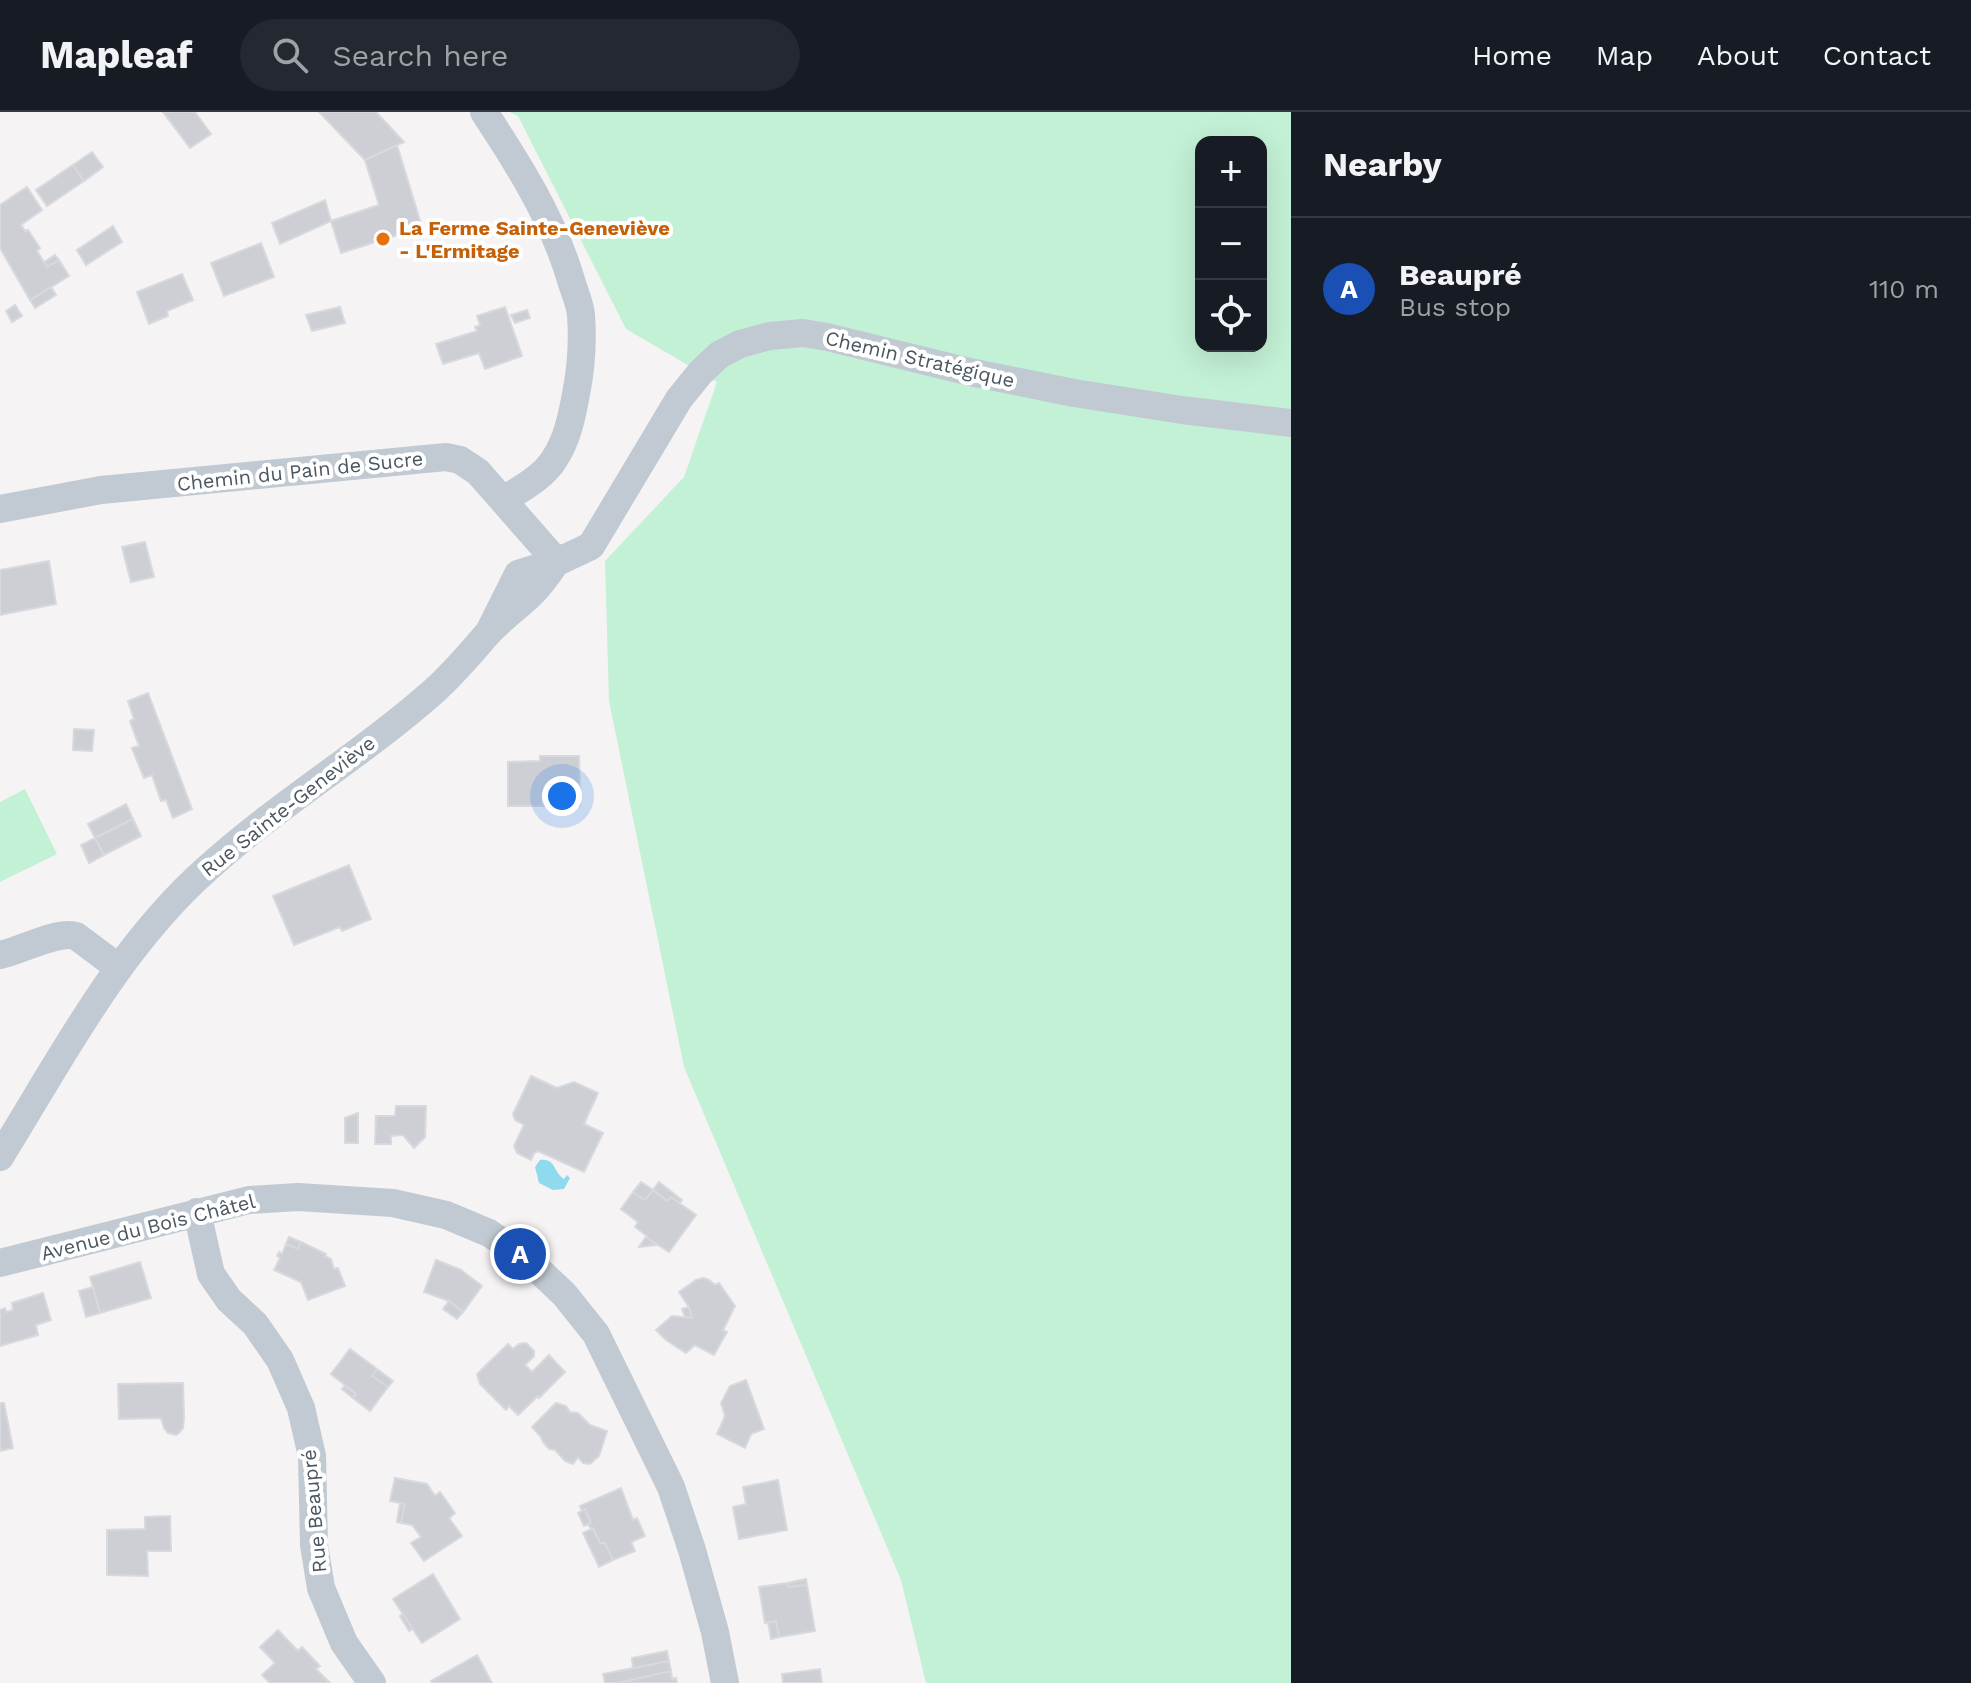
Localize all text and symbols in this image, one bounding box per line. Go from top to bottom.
search box [240,19,800,91]
text: Mapleaf [40,33,192,77]
icon: search [268,33,312,77]
text: Search here [332,38,508,73]
text: Home [1472,39,1552,72]
text: Map [1596,39,1653,72]
text: About [1697,39,1779,72]
text: Contact [1823,39,1931,72]
map controls [1195,136,1267,352]
button: + [1195,136,1267,208]
text: Nearby [1323,144,1442,184]
button: − [1195,208,1267,280]
place label: La Ferme Sainte-Geneviève - L'Ermitage [399,216,670,263]
marker: La Ferme Sainte-Geneviève - L'Ermitage [374,230,392,248]
text: Beaupré [1399,257,1522,292]
text: A [1340,274,1358,304]
text: 110 m [1869,274,1939,304]
button: locate [1195,280,1267,352]
text: Bus stop [1399,292,1511,322]
street label: Chemin Stratégique [823,326,1017,392]
street label: Chemin du Pain de Sucre [176,446,424,496]
street label: Rue Sainte-Geneviève [196,731,380,881]
your location [542,776,582,816]
street label: Avenue du Bois Châtel [38,1189,258,1265]
pin: A [494,1224,546,1284]
street label: Rue Beaupré [297,1448,331,1574]

